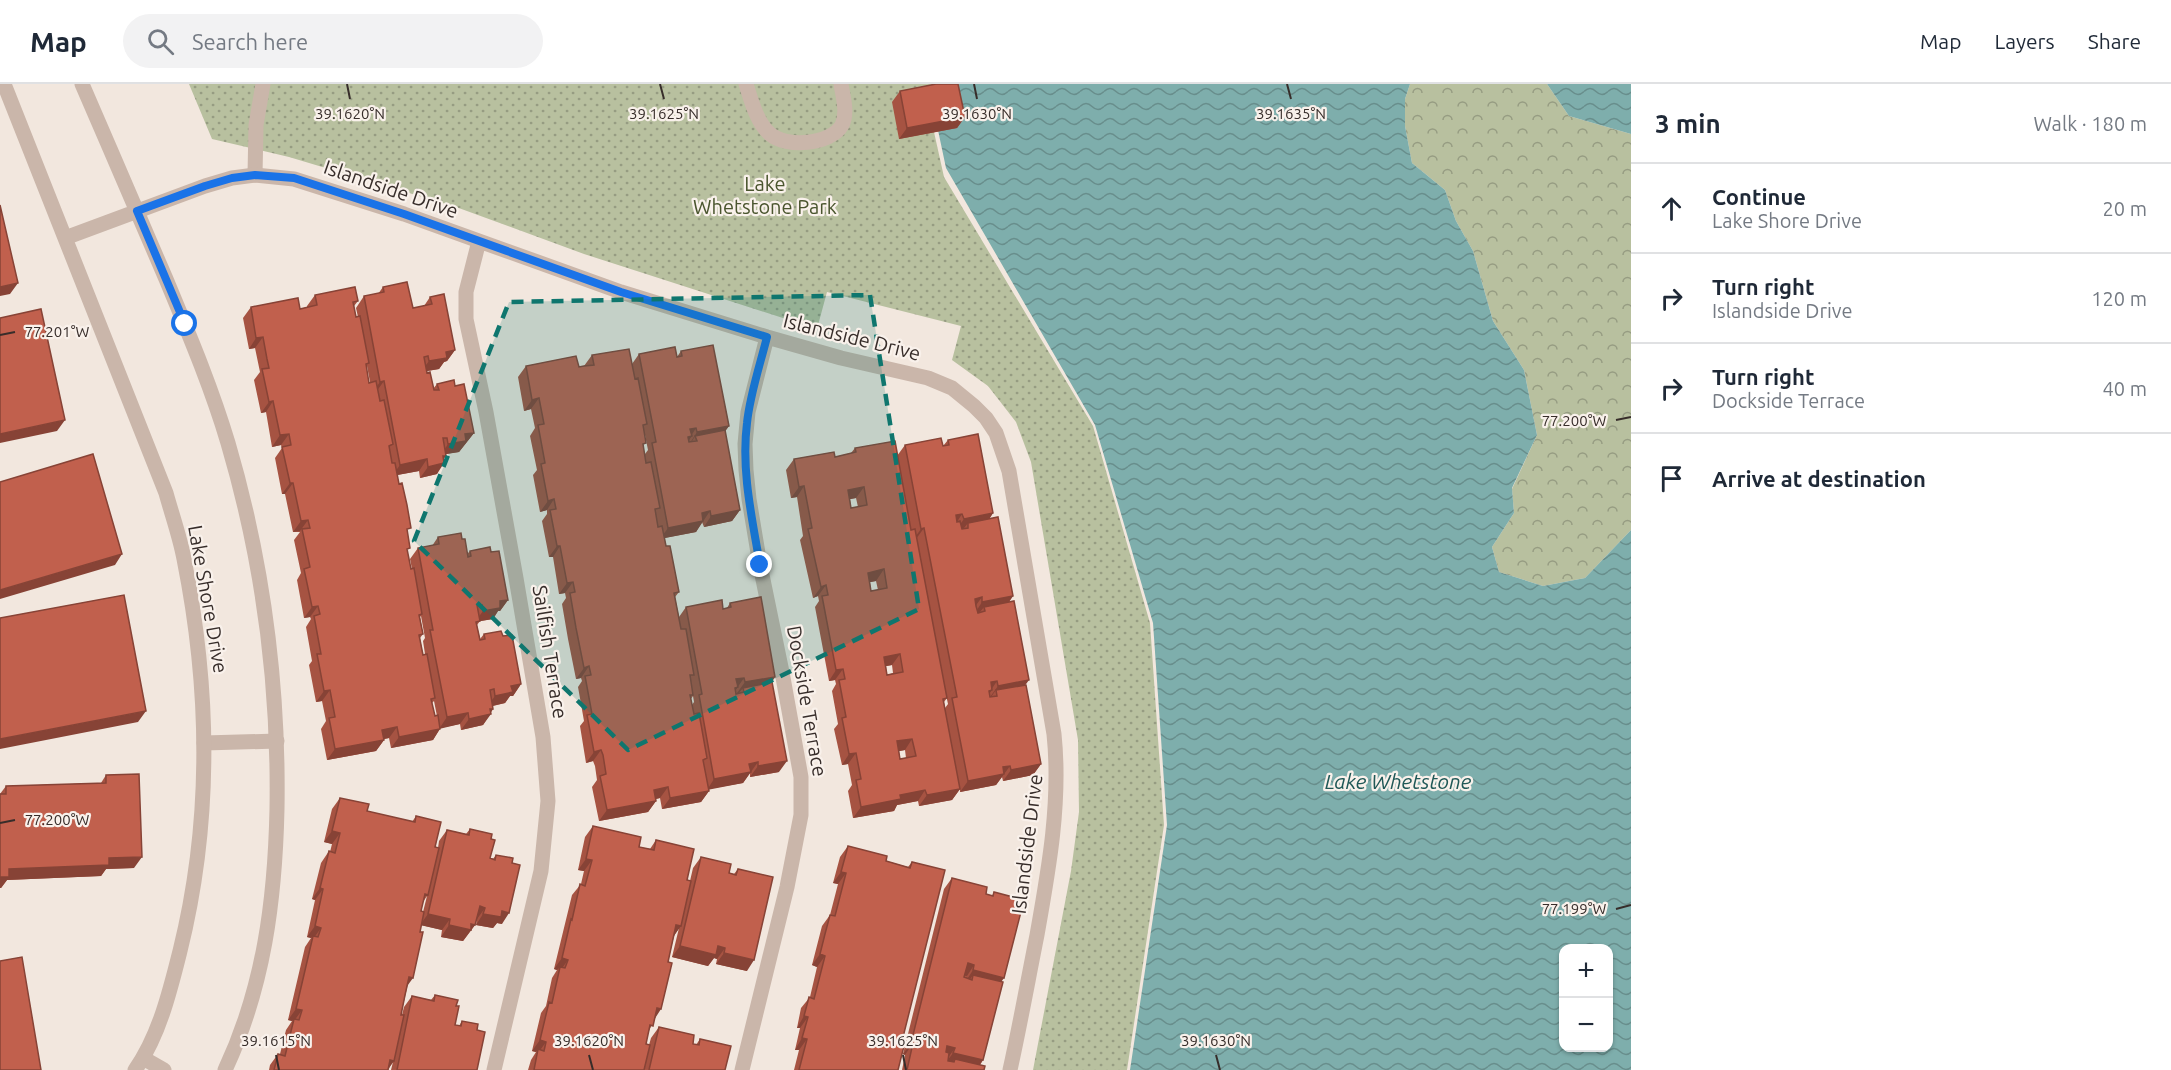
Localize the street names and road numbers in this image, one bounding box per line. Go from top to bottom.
street label: Islandside Drive [321,155,461,222]
street label: Islandside Drive [781,308,923,365]
street label: Lake Shore Drive [184,523,233,675]
street label: Sailfish Terrace [529,583,572,720]
street label: Dockside Terrace [783,624,832,778]
street label: Islandside Drive [1007,773,1046,915]

